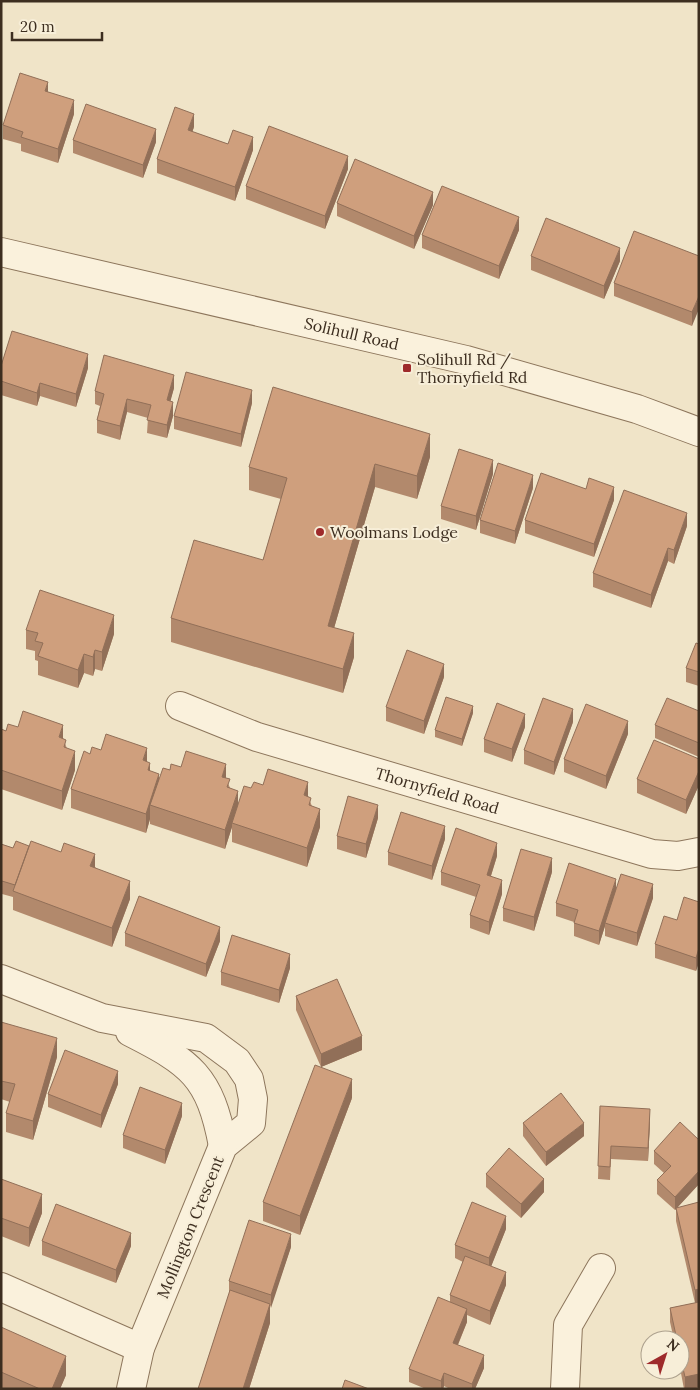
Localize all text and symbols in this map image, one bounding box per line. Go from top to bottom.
scale bar [12,10,102,42]
text: 20 m [20,17,55,36]
street label: Solihull Road [302,313,401,354]
place label: Solihull Rd / Thornyfield Rd [417,349,528,387]
marker: Solihull Rd / Thornyfield Rd [401,362,413,374]
place label: Woolmans Lodge [330,522,458,542]
marker: Woolmans Lodge [314,526,326,538]
street label: Thornyfield Road [373,763,502,818]
street label: Mollington Crescent [152,1152,228,1301]
north arrow [640,1330,690,1380]
text: N [663,1334,683,1355]

